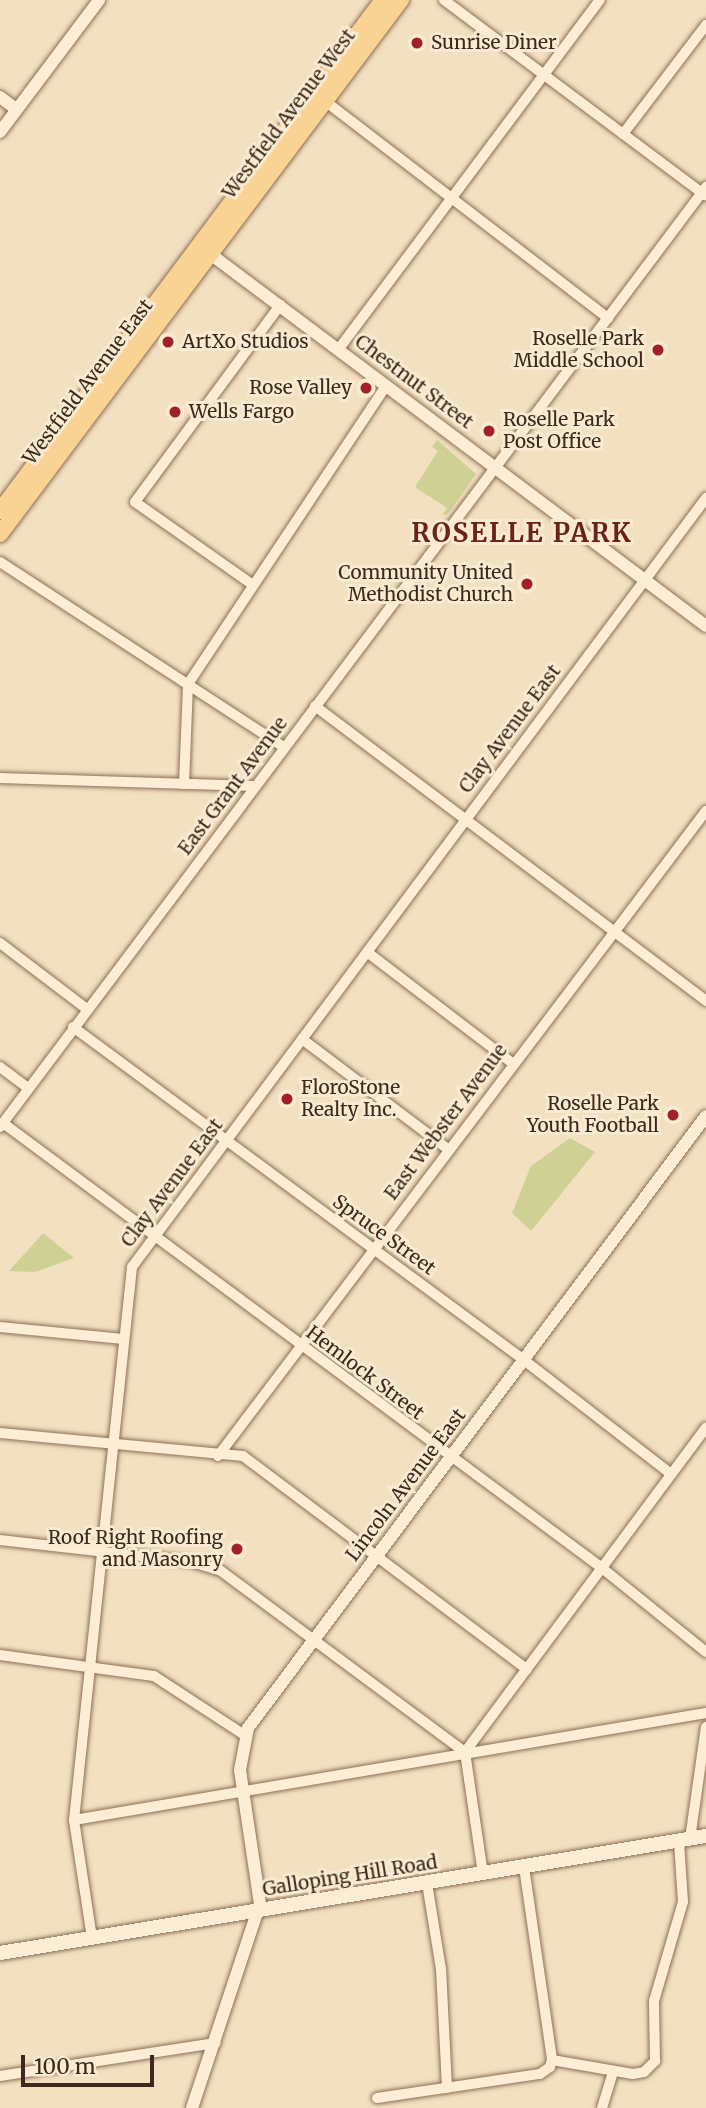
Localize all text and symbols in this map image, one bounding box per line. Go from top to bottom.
street label: Westfield Avenue West [218,25,360,203]
place label: Sunrise Diner [431,32,556,54]
marker: Sunrise Diner [409,35,425,51]
street label: Westfield Avenue East [18,295,158,469]
place label: Roselle Park Middle School [514,328,644,372]
street label: Chestnut Street [350,330,478,434]
place label: ArtXo Studios [182,331,309,353]
marker: ArtXo Studios [160,334,176,350]
marker: Roselle Park Middle School [650,342,666,358]
place label: Rose Valley [249,377,352,399]
marker: Rose Valley [358,380,374,396]
place label: Wells Fargo [189,401,294,423]
marker: Wells Fargo [167,404,183,420]
place label: Roselle Park Post Office [503,409,615,453]
marker: Roselle Park Post Office [481,423,497,439]
district label: ROSELLE PARK [413,517,631,549]
place label: Community United Methodist Church [338,562,513,606]
marker: Community United Methodist Church [519,576,535,592]
street label: Clay Avenue East [454,660,566,798]
street label: East Grant Avenue [174,712,292,860]
street label: East Webster Avenue [380,1039,512,1205]
place label: FloroStone Realty Inc. [301,1077,400,1121]
marker: FloroStone Realty Inc. [279,1091,295,1107]
place label: Roselle Park Youth Football [527,1093,659,1137]
marker: Roselle Park Youth Football [665,1107,681,1123]
street label: Clay Avenue East [116,1114,228,1252]
street label: Spruce Street [328,1190,440,1280]
street label: Hemlock Street [302,1321,428,1425]
street label: Lincoln Avenue East [341,1404,471,1566]
place label: Roof Right Roofing and Masonry [48,1527,223,1571]
marker: Roof Right Roofing and Masonry [229,1541,245,1557]
street label: Galloping Hill Road [261,1851,439,1901]
scale bar [24,2042,158,2086]
text: 100 m [34,2053,96,2080]

